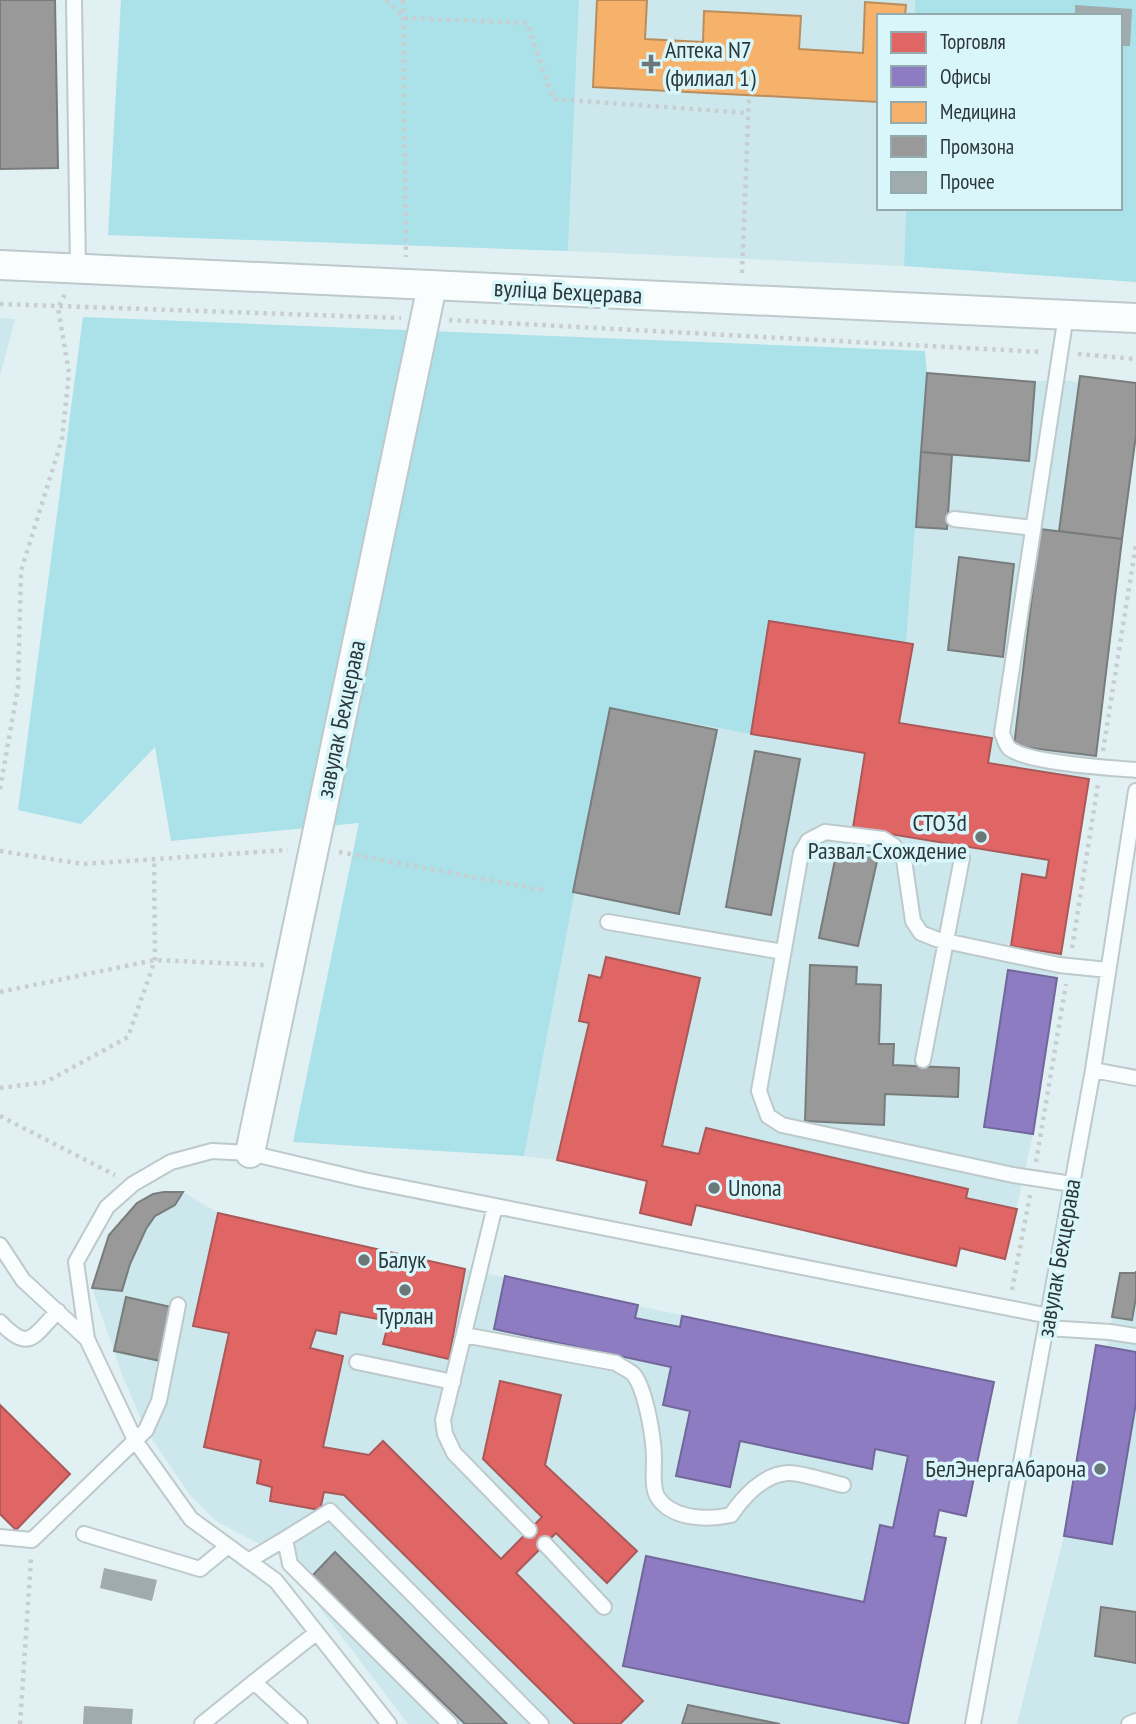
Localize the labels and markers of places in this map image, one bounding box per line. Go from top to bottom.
place label: Аптека N7 (филиал 1) [665,34,756,93]
marker: Аптека N7 (филиал 1) [643,56,659,72]
place label: СТО3d Развал-Схождение [808,807,967,866]
marker: СТО3d Развал-Схождение [973,829,989,845]
place label: Unona [728,1172,782,1203]
marker: Unona [706,1180,722,1196]
place label: Балук [378,1244,427,1275]
marker: Балук [356,1252,372,1268]
marker: Турлан [397,1282,413,1298]
place label: Турлан [376,1300,434,1331]
place label: БелЭнергаАбарона [925,1453,1086,1484]
marker: БелЭнергаАбарона [1092,1461,1108,1477]

